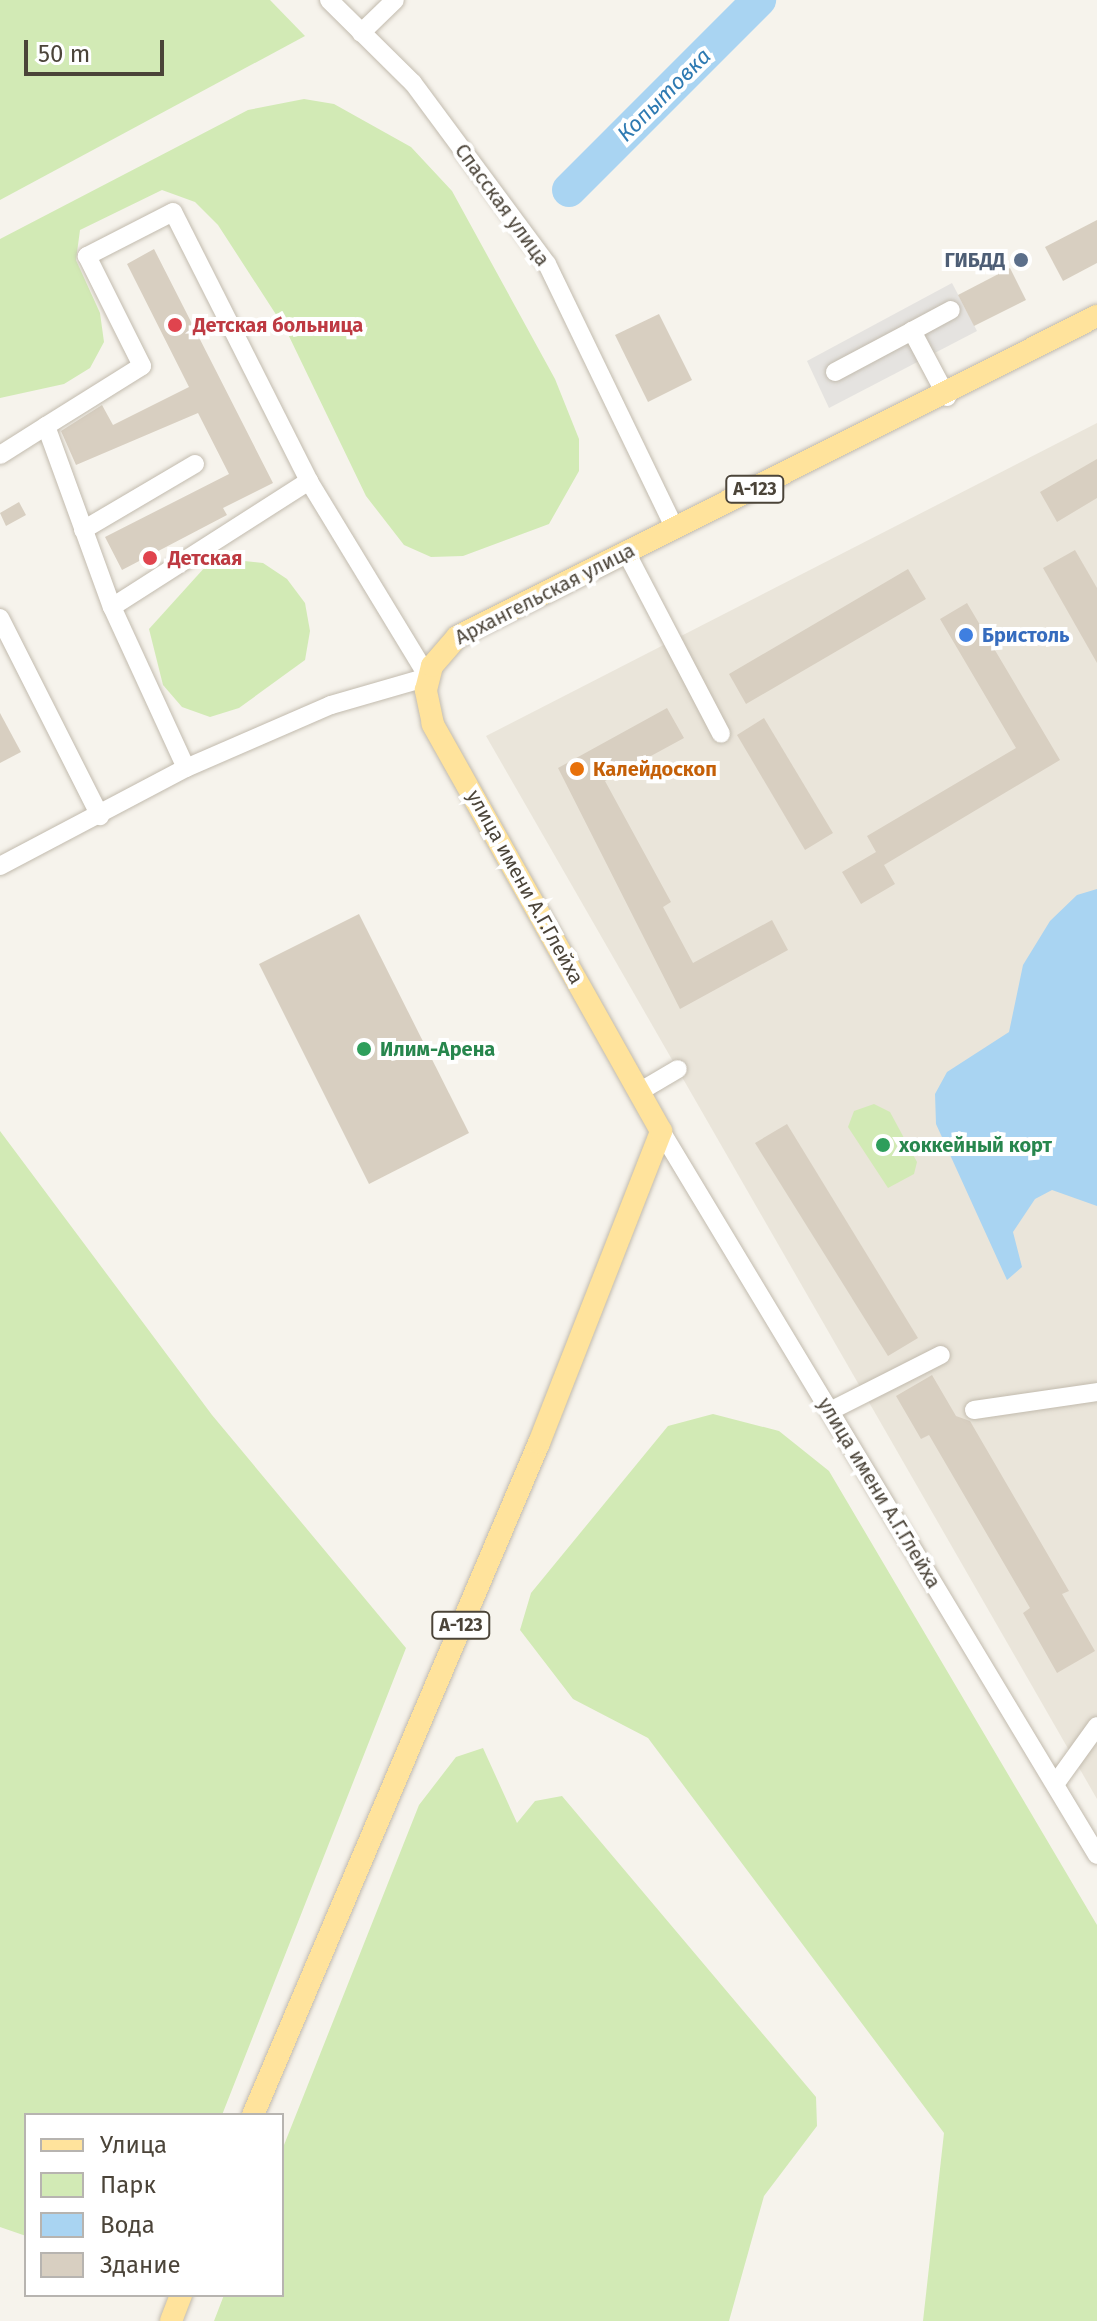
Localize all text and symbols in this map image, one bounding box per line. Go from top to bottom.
scale bar [28,24,168,74]
text: 50 m [38,40,90,68]
water label: Копытовка [612,43,716,147]
street label: Спасская улица [450,139,554,271]
place label: ГИБДД [944,248,1005,272]
marker: ГИБДД [1012,251,1030,269]
place label: Детская больница [193,313,363,337]
marker: Детская больница [164,314,186,336]
road number: А-123 [725,475,785,503]
street label: Архангельская улица [451,538,639,650]
place label: Детская [168,546,242,570]
marker: Детская [139,547,161,569]
place label: Бристоль [982,623,1070,647]
marker: Бристоль [957,626,975,644]
place label: Калейдоскоп [593,757,717,781]
marker: Калейдоскоп [568,760,586,778]
street label: улица имени А.Г.Глейха [462,786,588,988]
place label: Илим-Арена [380,1037,495,1061]
marker: Илим-Арена [355,1040,373,1058]
place label: хоккейный корт [899,1133,1052,1157]
marker: хоккейный корт [874,1136,892,1154]
street label: улица имени А.Г.Глейха [813,1393,945,1593]
road number: А-123 [431,1611,491,1639]
legend [24,2113,284,2297]
text: Улица [100,2131,167,2159]
text: Парк [100,2171,156,2199]
text: Вода [100,2211,155,2239]
text: Здание [100,2251,181,2279]

